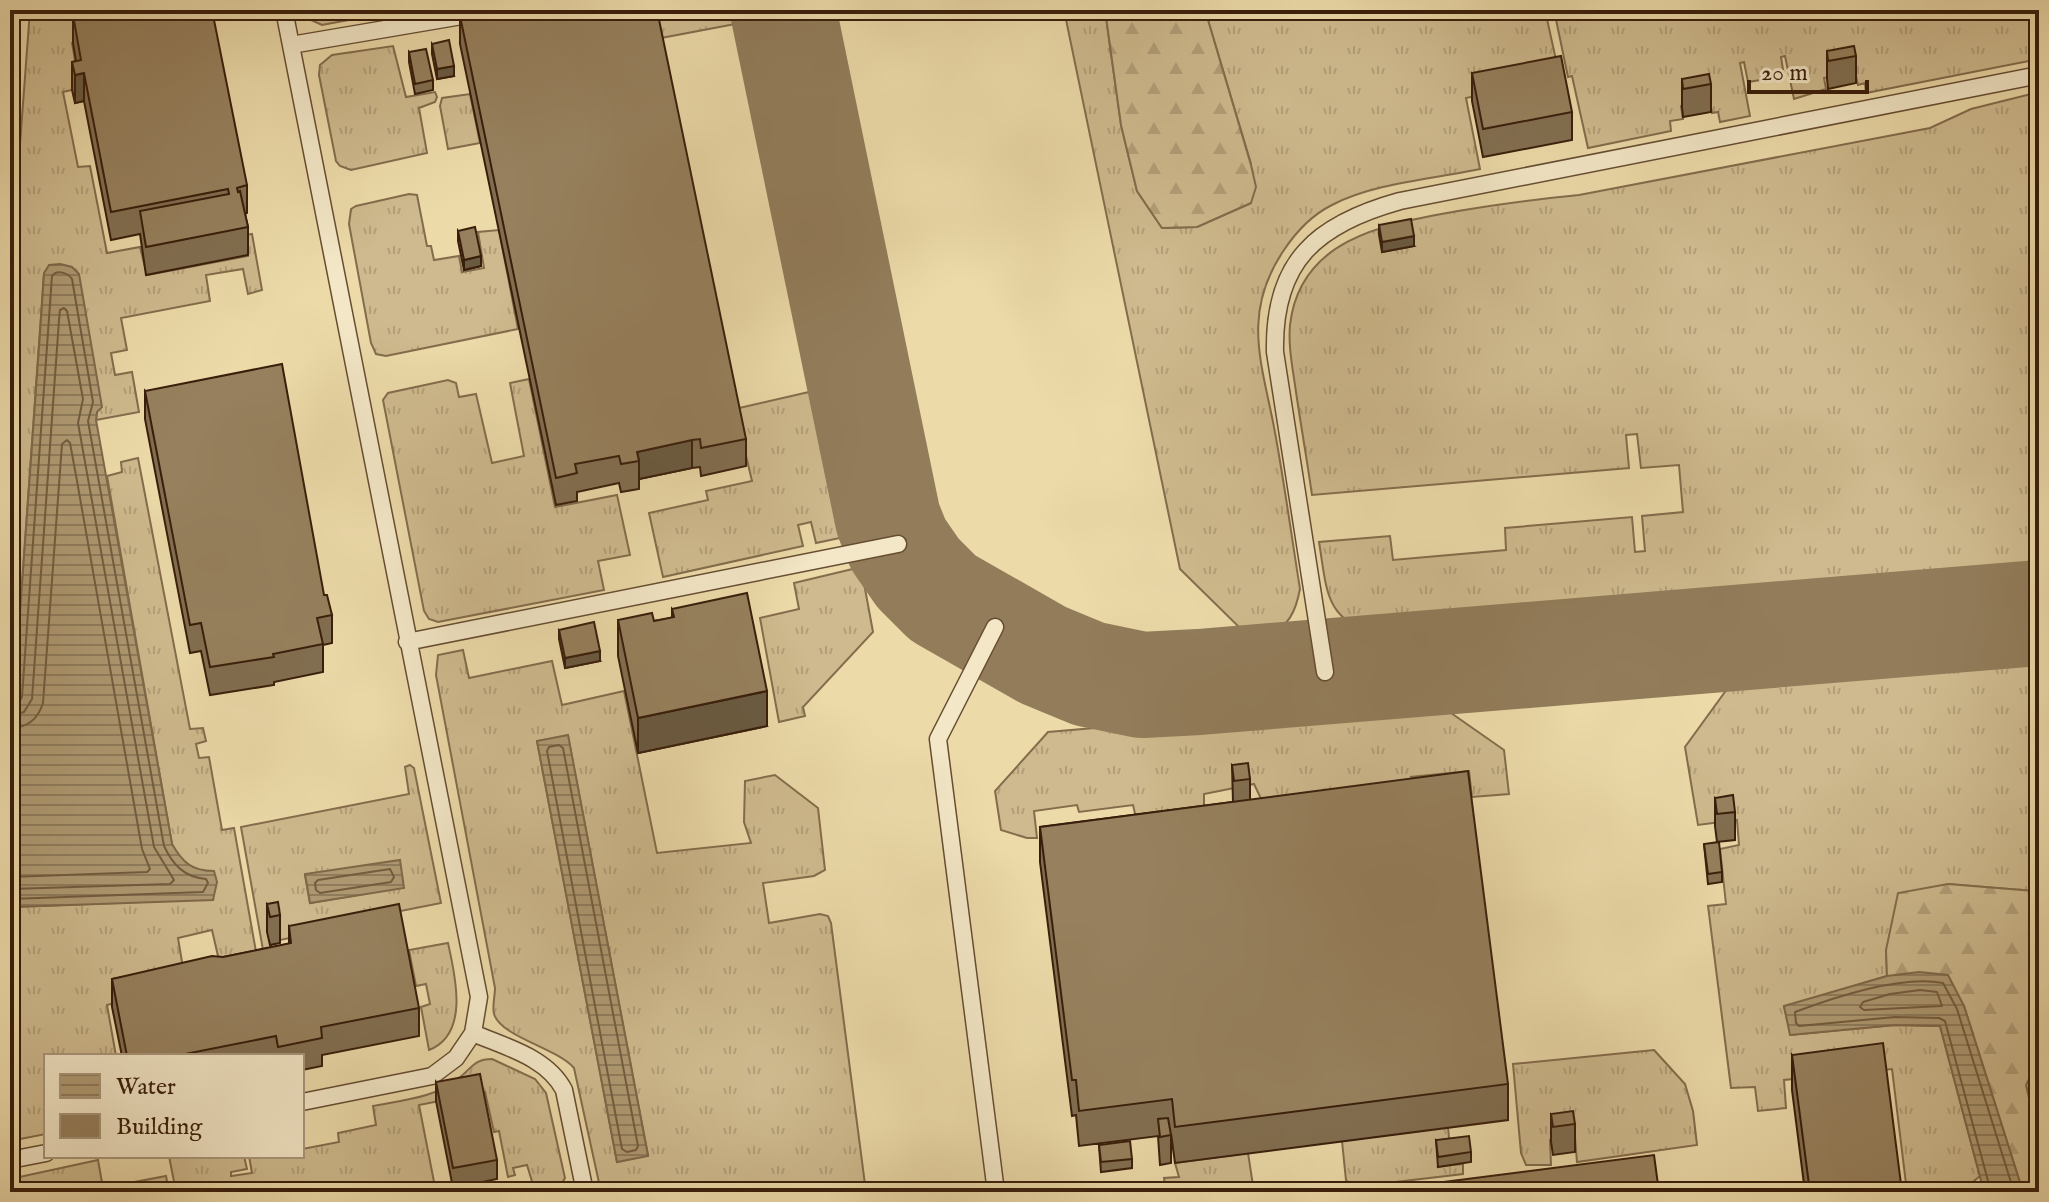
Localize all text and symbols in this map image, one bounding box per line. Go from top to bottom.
scale bar [1749,44,1867,94]
text: 20 m [1761,58,1808,89]
legend [44,1054,304,1158]
text: Water [116,1072,176,1103]
text: Building [116,1112,203,1143]

